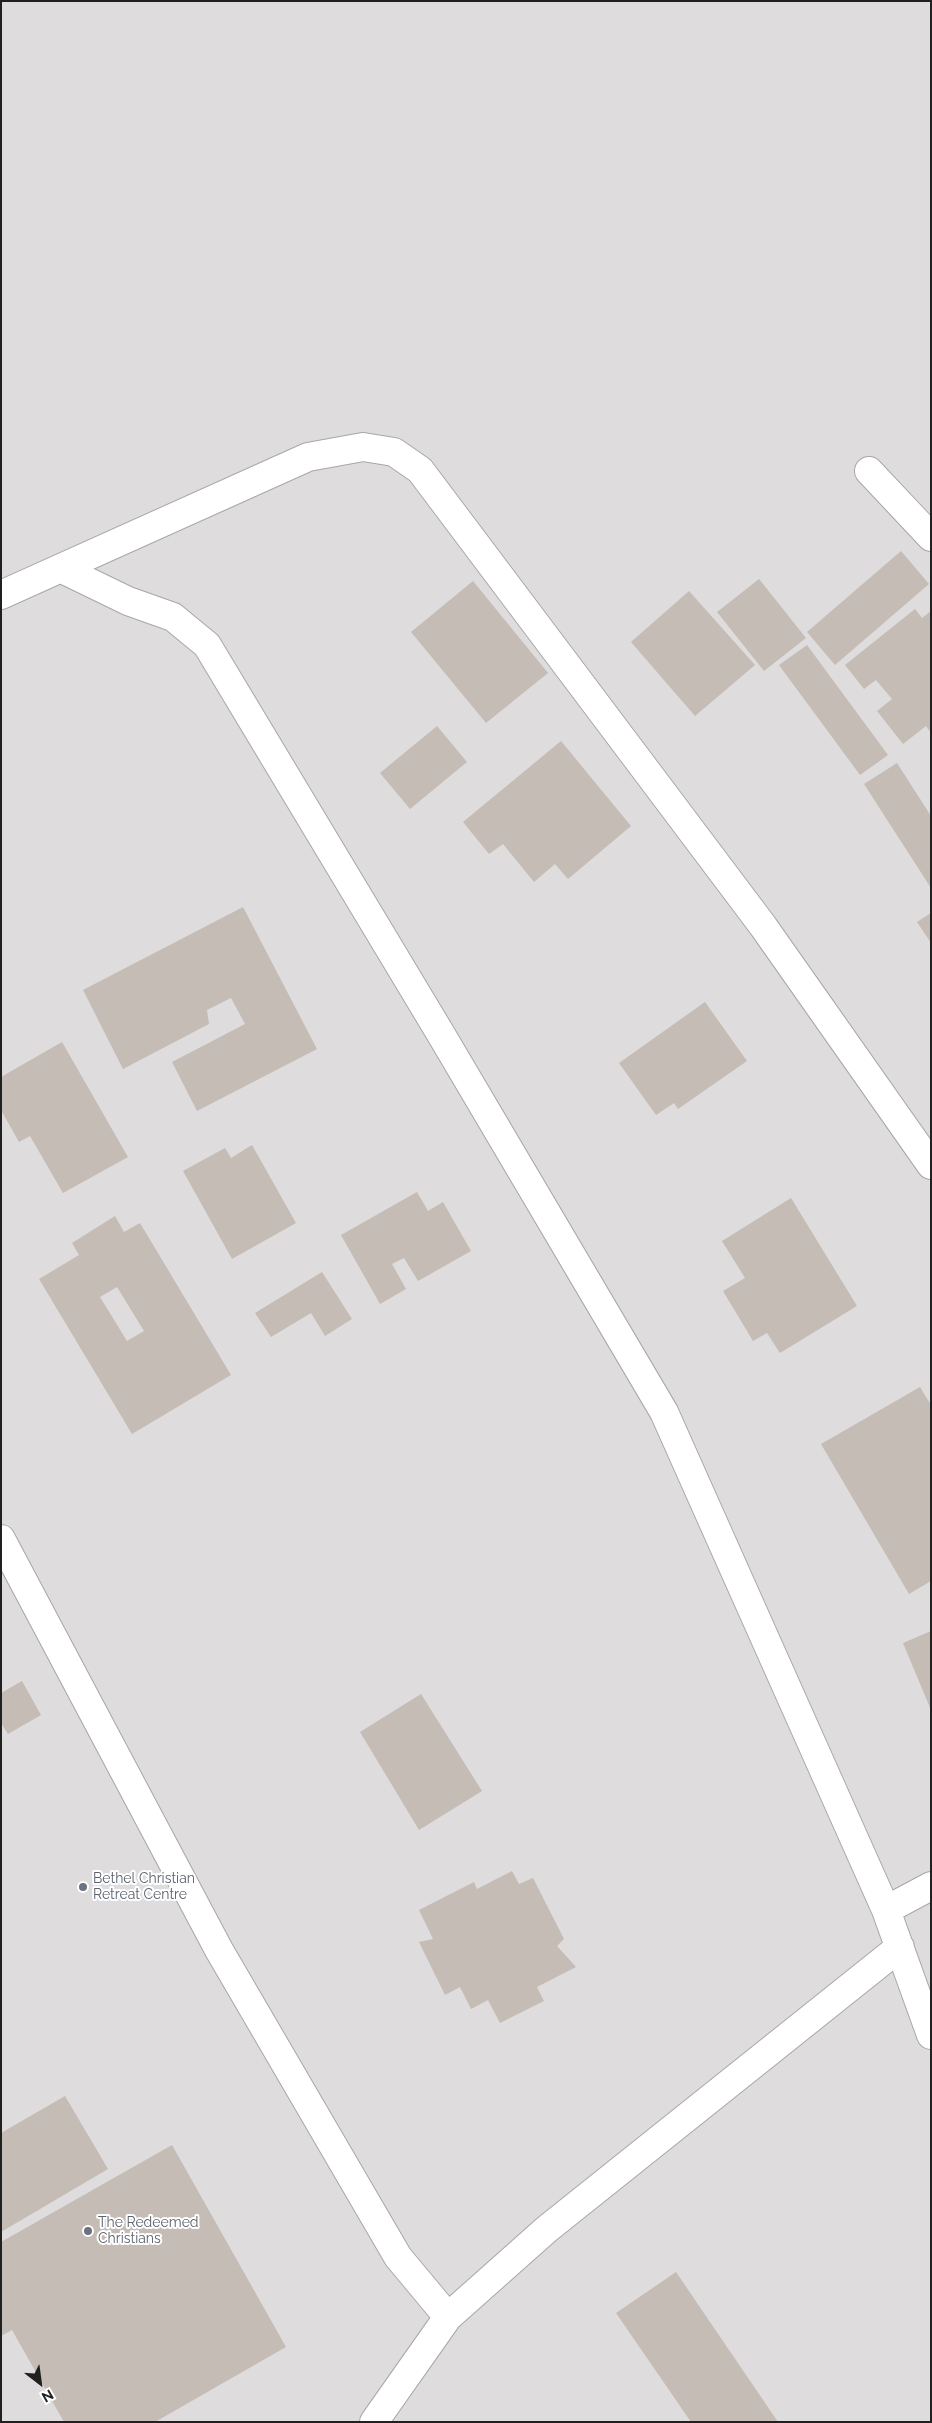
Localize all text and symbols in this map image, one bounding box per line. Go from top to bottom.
place label: Bethel Christian Retreat Centre [93,1871,195,1904]
marker: Bethel Christian Retreat Centre [77,1881,89,1893]
place label: The Redeemed Christians [98,2215,199,2248]
marker: The Redeemed Christians [82,2225,94,2237]
north arrow [15,2358,65,2408]
text: N [39,2386,56,2406]

